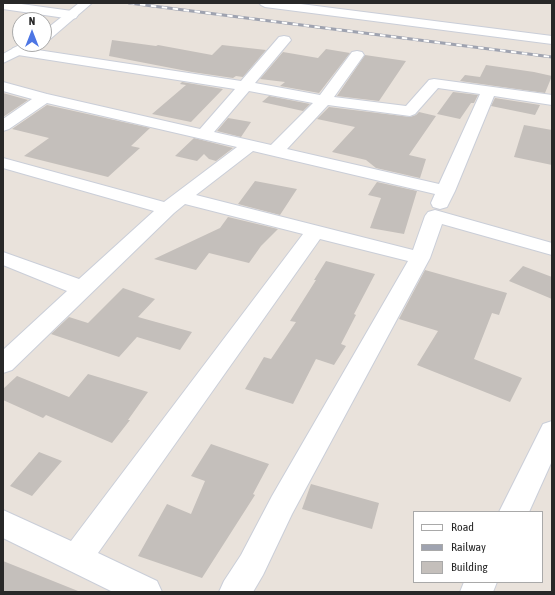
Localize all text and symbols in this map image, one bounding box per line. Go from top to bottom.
north arrow [12,12,52,52]
text: N [29,15,35,27]
legend [413,511,543,583]
text: Road [451,520,474,534]
text: Railway [451,540,486,554]
text: Building [451,560,488,574]

